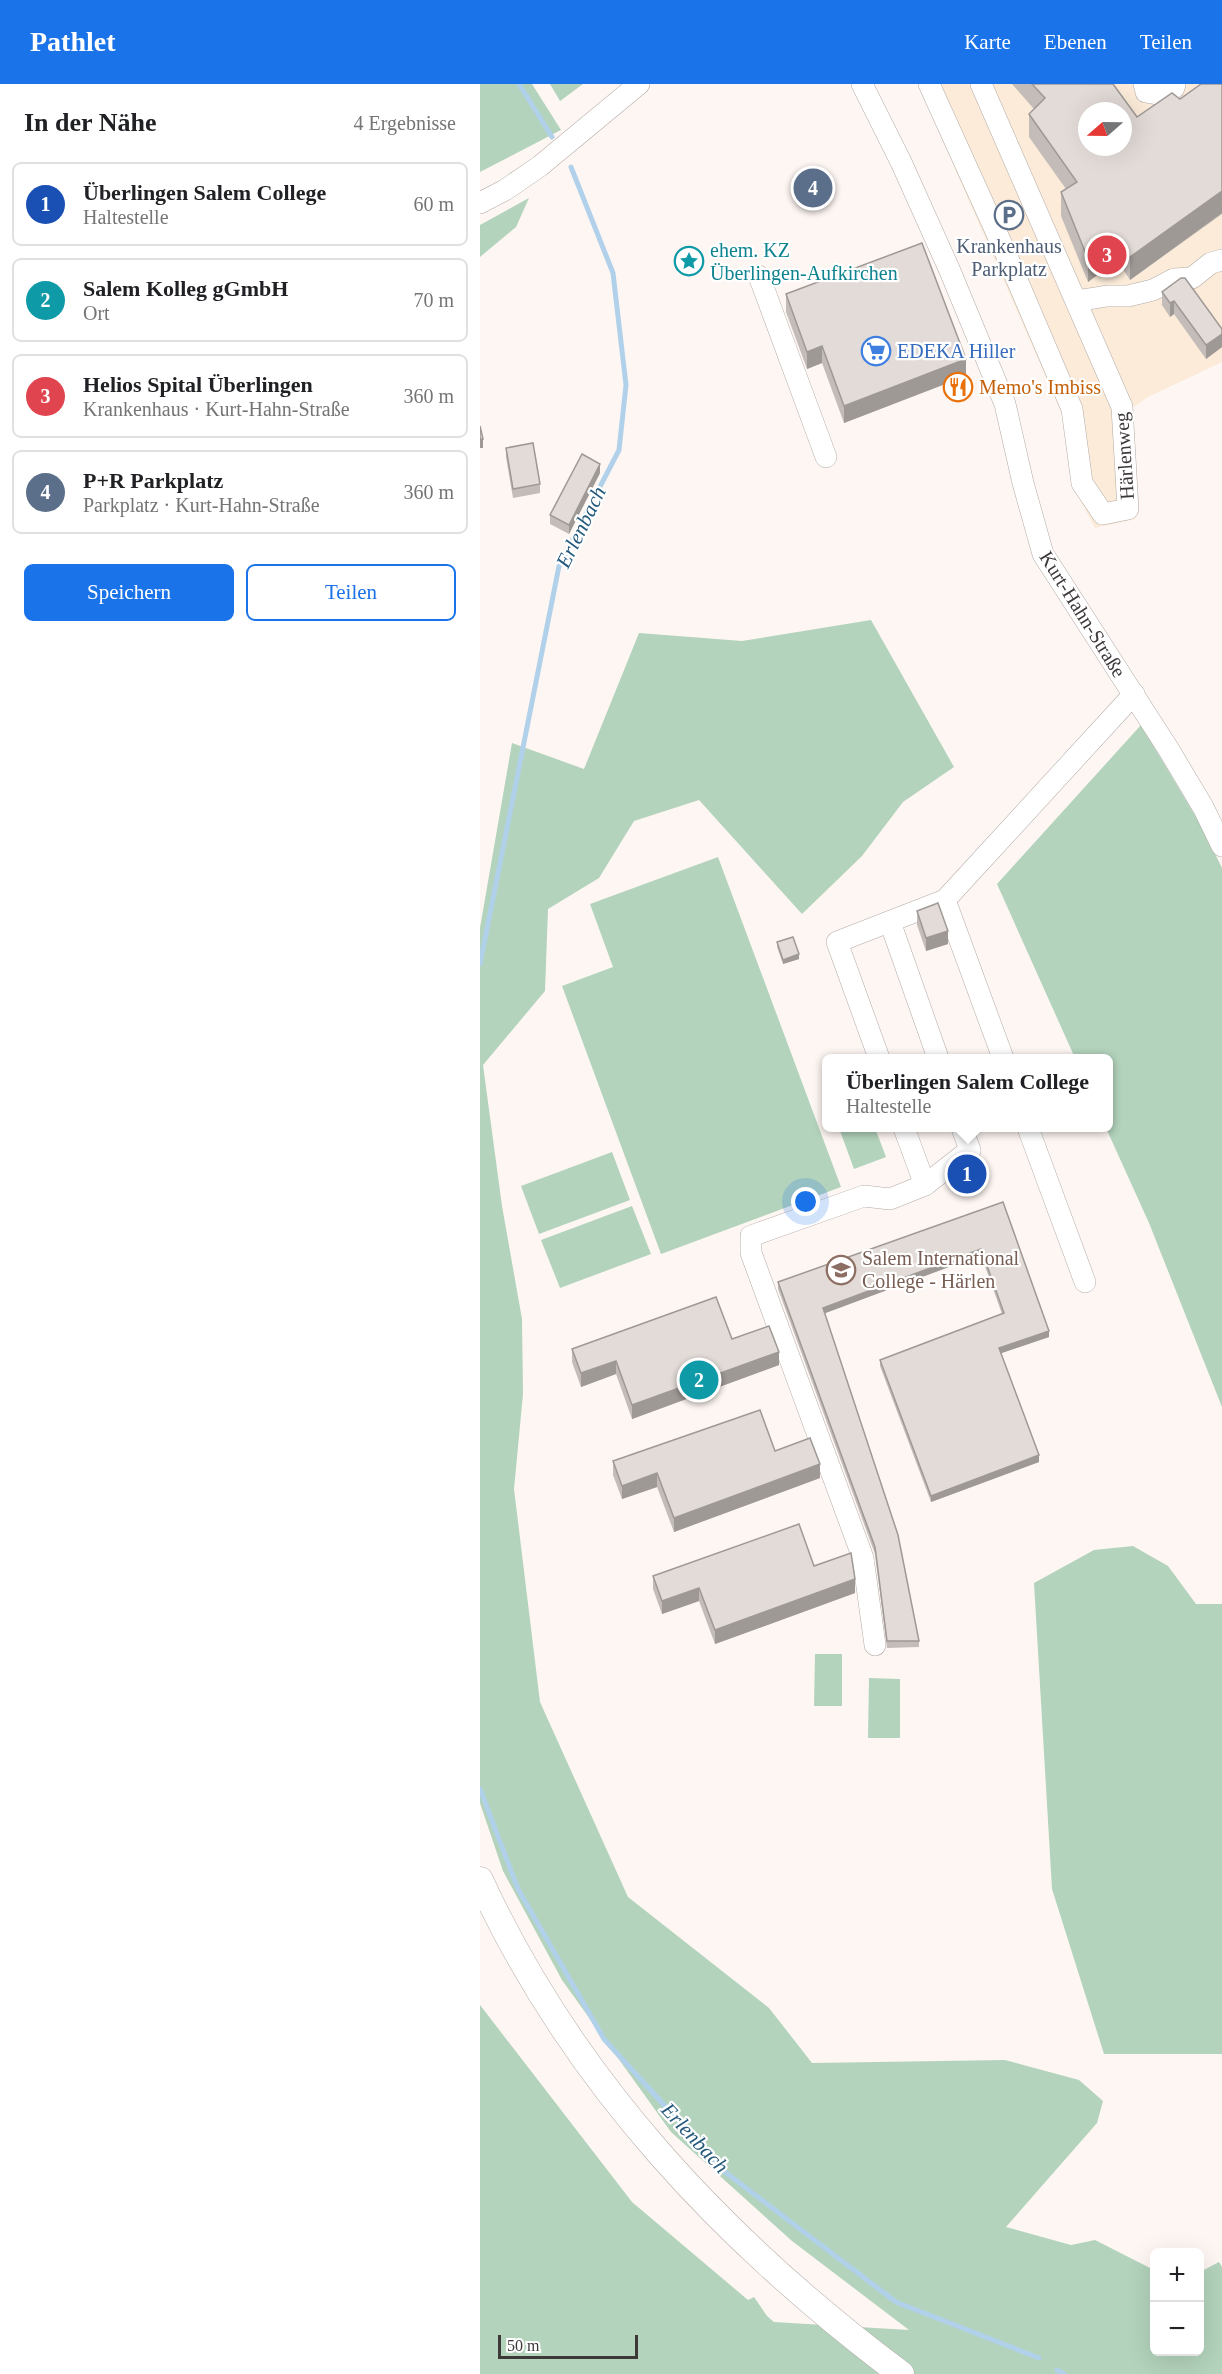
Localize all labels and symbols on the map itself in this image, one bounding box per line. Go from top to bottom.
north arrow [1078,102,1132,156]
pin: 4 [794,166,832,210]
parking icon: Krankenhaus Parkplatz [993,199,1025,231]
pin: 3 [1088,232,1126,278]
place label: Krankenhaus Parkplatz [956,235,1062,281]
place label: ehem. KZ Überlingen-Aufkirchen [710,239,898,285]
place icon: ehem. KZ Überlingen-Aufkirchen [673,245,705,277]
supermarket icon: EDEKA Hiller [860,335,892,367]
place label: EDEKA Hiller [897,340,1016,362]
restaurant icon: Memo's Imbiss [942,371,974,403]
place label: Memo's Imbiss [979,376,1101,398]
street label: Härlenweg [1110,411,1139,501]
water label: Erlenbach [551,482,611,572]
street label: Kurt-Hahn-Straße [1035,547,1131,681]
pin: 1 [948,1152,986,1196]
your location [791,1187,820,1216]
place label: Salem International College - Härlen [862,1247,1020,1293]
school or university icon: Salem International College - Härlen [825,1254,857,1286]
pin: 2 [680,1358,718,1402]
water label: Erlenbach [656,2097,734,2178]
scale bar [498,2332,638,2360]

